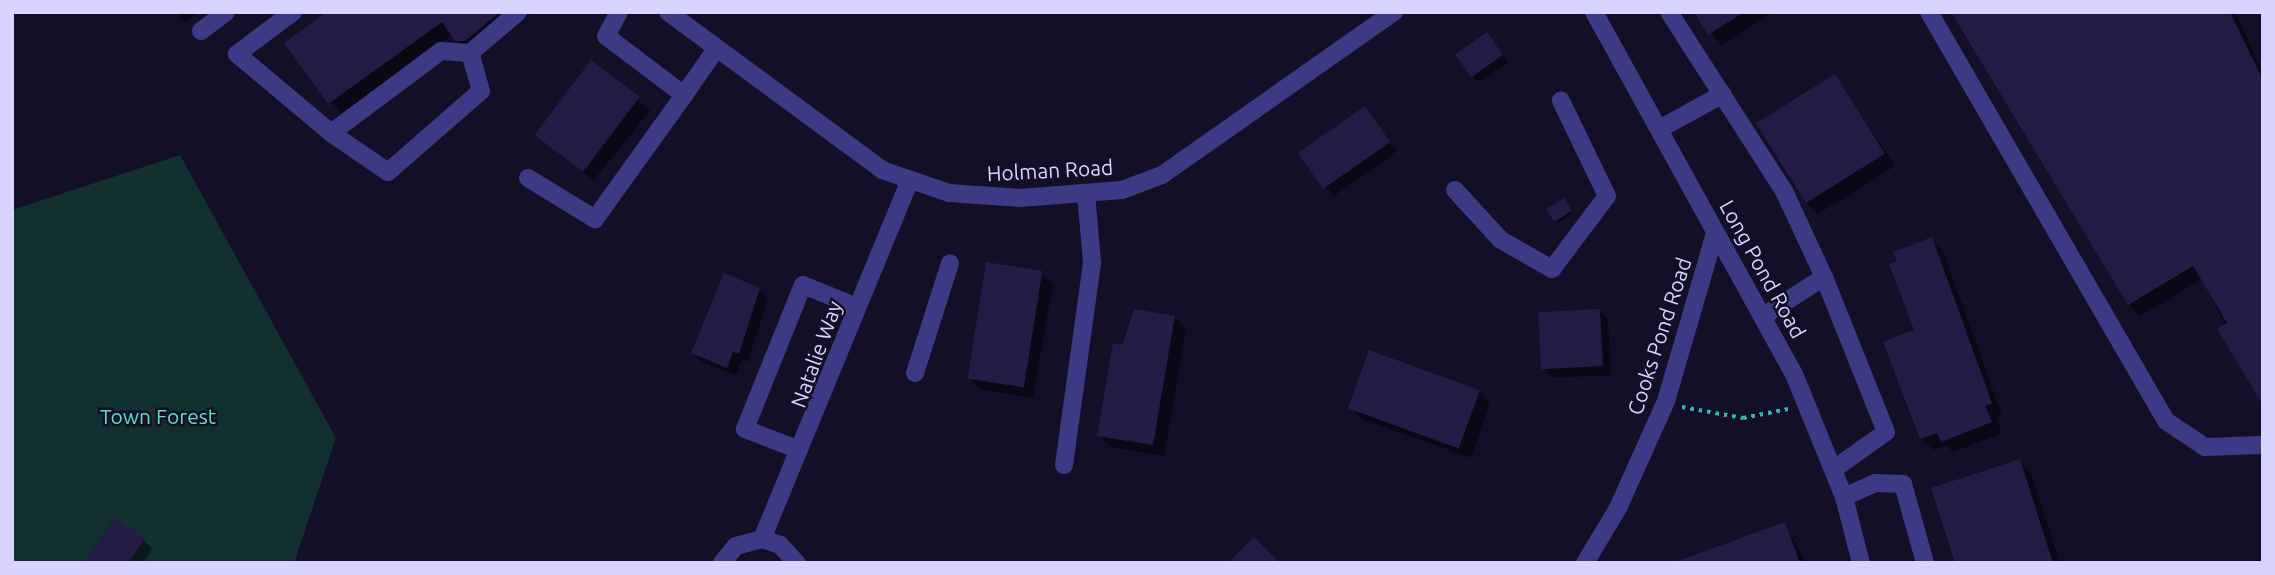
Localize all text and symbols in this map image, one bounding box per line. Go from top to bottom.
street label: Holman Road [986,154,1114,186]
street label: Long Pond Road [1715,196,1811,342]
street label: Cooks Pond Road [1622,254,1696,418]
street label: Natalie Way [785,297,847,411]
park label: Town Forest [100,403,216,429]

